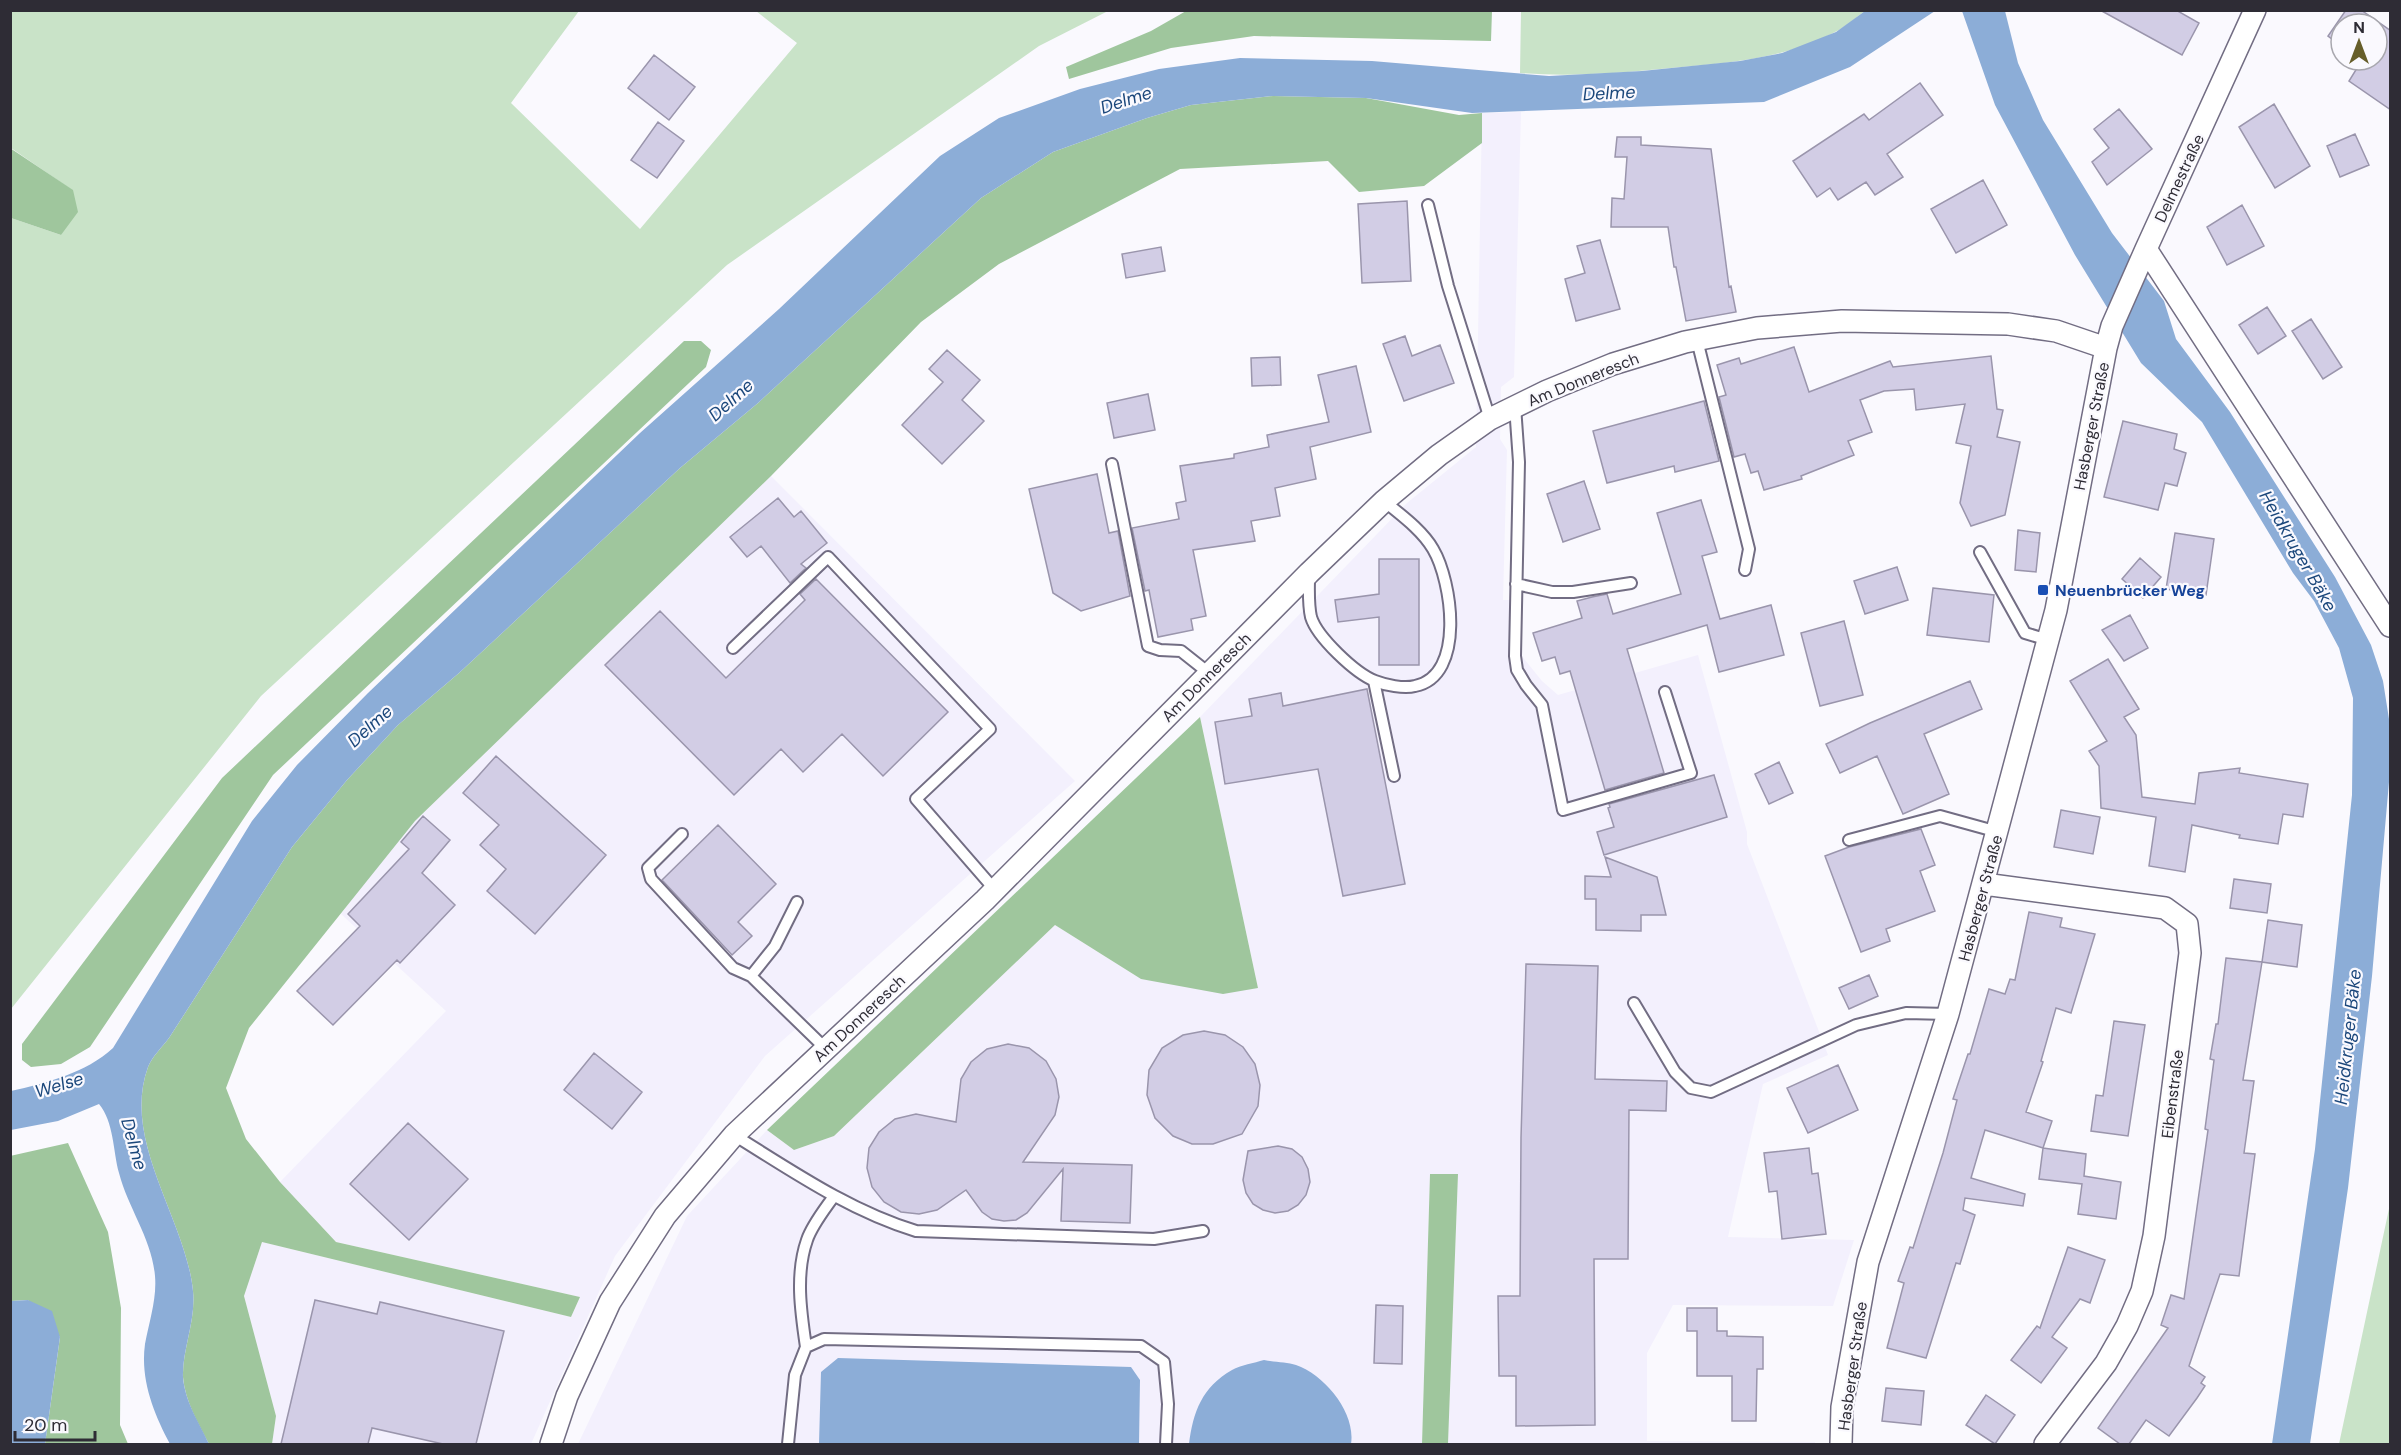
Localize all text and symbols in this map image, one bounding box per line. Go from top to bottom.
north arrow [2329,12,2389,72]
text: N [2353,17,2365,38]
water label: Delme [1097,80,1155,120]
water label: Delme [1582,80,1636,106]
street label: Delmestraße [2150,131,2209,226]
street label: Am Donneresch [1524,348,1642,411]
street label: Hasberger Straße [2069,360,2114,492]
water label: Delme [703,373,759,427]
water label: Heidkruger Bäke [2254,486,2342,616]
place label: Neuenbrücker Weg [2055,580,2205,601]
marker: Neuenbrücker Weg [2036,583,2050,597]
street label: Am Donneresch [1157,628,1256,727]
water label: Delme [342,699,398,753]
street label: Hasberger Straße [1954,833,2007,964]
water label: Heidkruger Bäke [2329,968,2367,1106]
street label: Am Donneresch [809,970,910,1066]
street label: Eibenstraße [2157,1049,2188,1140]
water label: Welse [32,1066,86,1104]
water label: Delme [115,1115,153,1173]
street label: Hasberger Straße [1833,1300,1872,1432]
scale bar [15,1404,94,1442]
text: 20 m [24,1413,67,1437]

